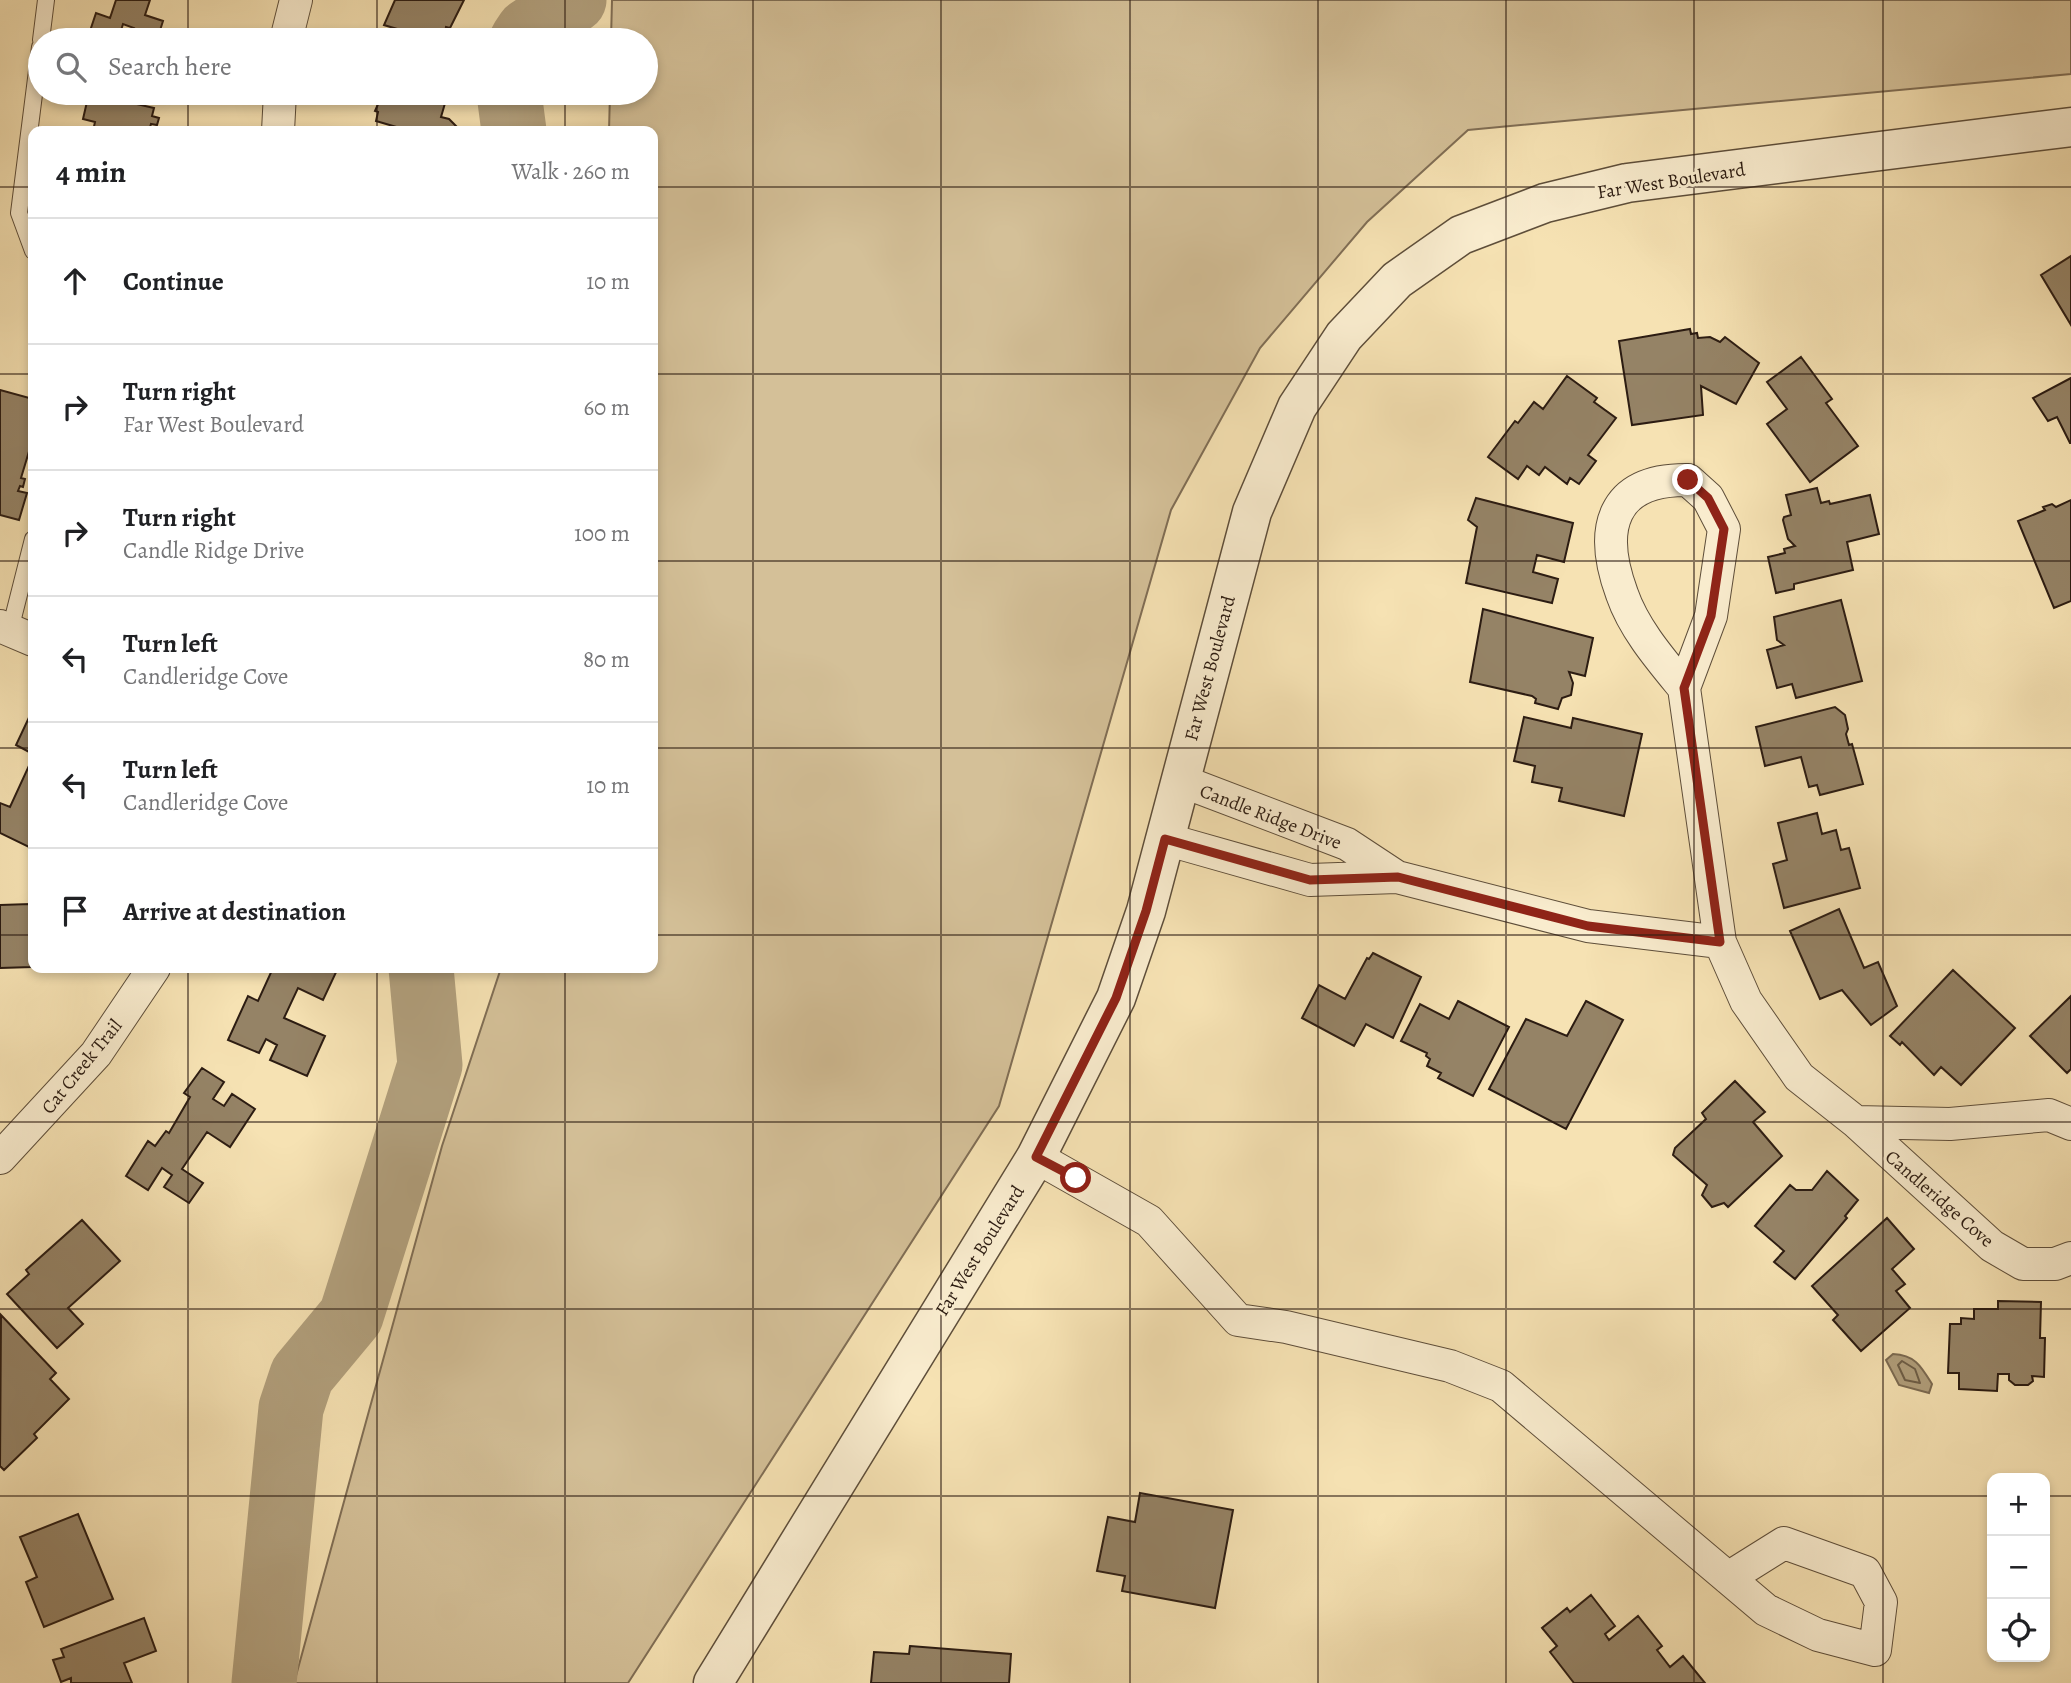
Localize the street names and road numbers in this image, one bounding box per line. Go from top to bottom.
street label: Far West Boulevard [1595,156,1748,206]
street label: Far West Boulevard [1178,592,1242,744]
street label: Candle Ridge Drive [1196,778,1345,856]
street label: Cat Creek Trail [35,1013,128,1120]
street label: Candleridge Cove [1879,1144,1999,1253]
street label: Far West Boulevard [929,1180,1031,1321]

